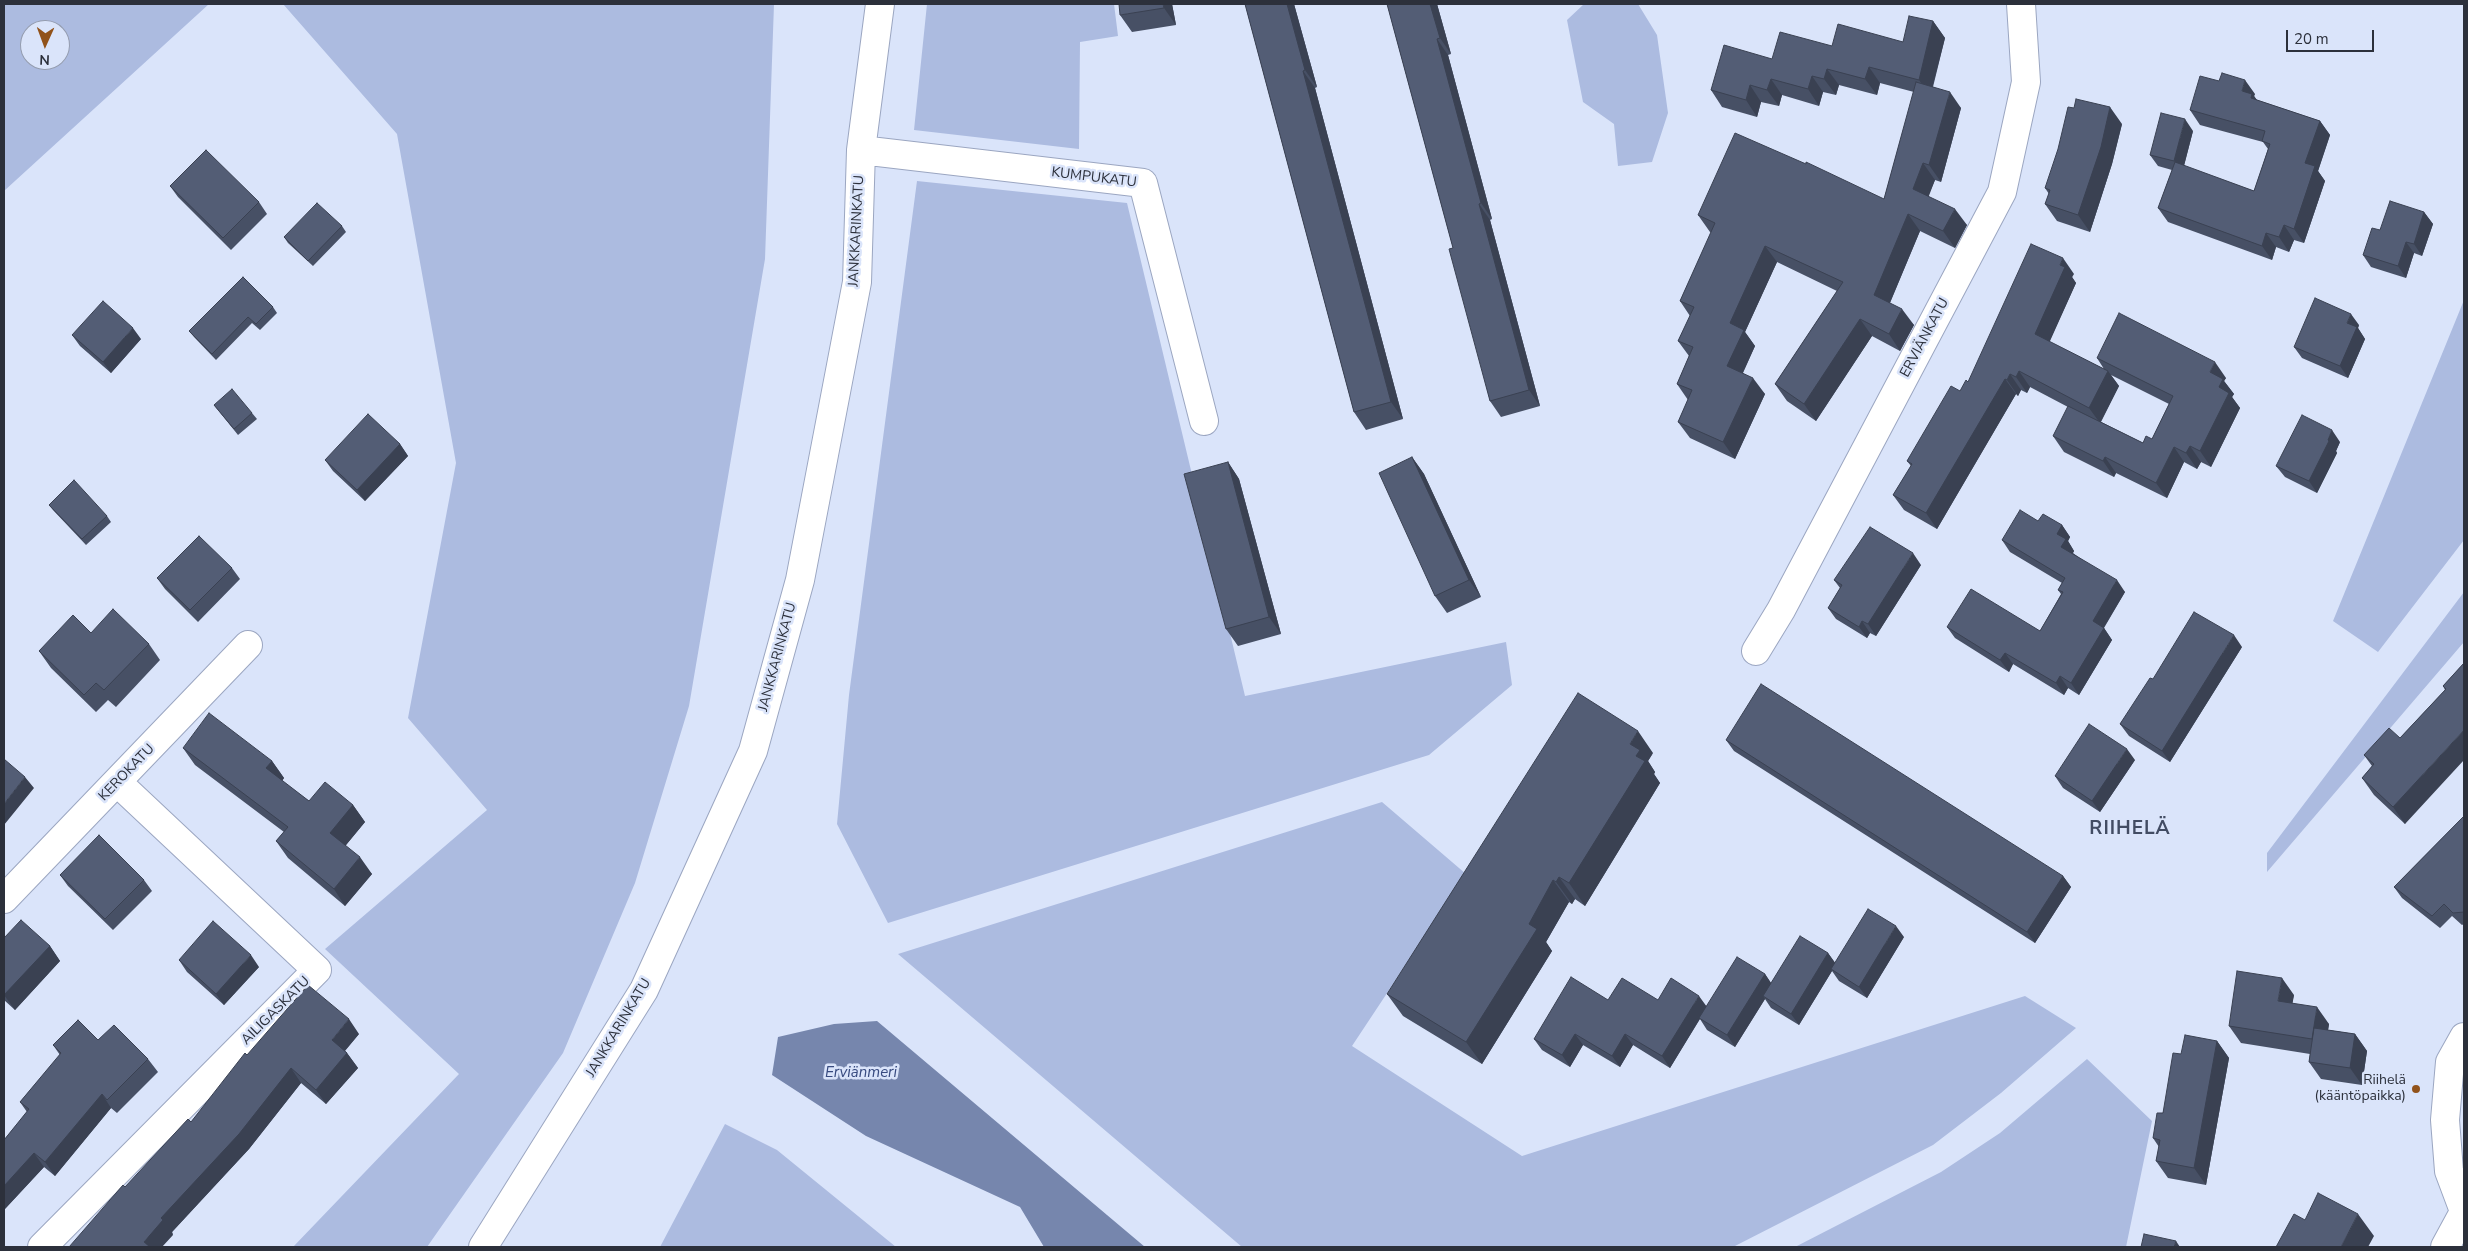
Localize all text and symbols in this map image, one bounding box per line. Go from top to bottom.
north arrow [20,20,70,70]
scale bar [2288,20,2376,52]
text: 20 m [2294,29,2329,49]
text: N [39,50,50,69]
street label: KUMPUKATU [1050,164,1138,192]
street label: JANKKARINKATU [846,175,868,287]
street label: ERVIÄNKATU [1897,296,1953,380]
street label: JANKKARINKATU [755,601,801,713]
street label: KEROKATU [96,741,158,805]
district label: RIIHELÄ [2088,818,2172,840]
street label: AILIGASKATU [238,973,314,1049]
street label: JANKKARINKATU [583,976,655,1080]
water label: Erviänmeri [825,1064,897,1082]
place label: Riihelä (kääntöpaikka) [2315,1073,2406,1106]
marker: Riihelä (kääntöpaikka) [2410,1083,2422,1095]

